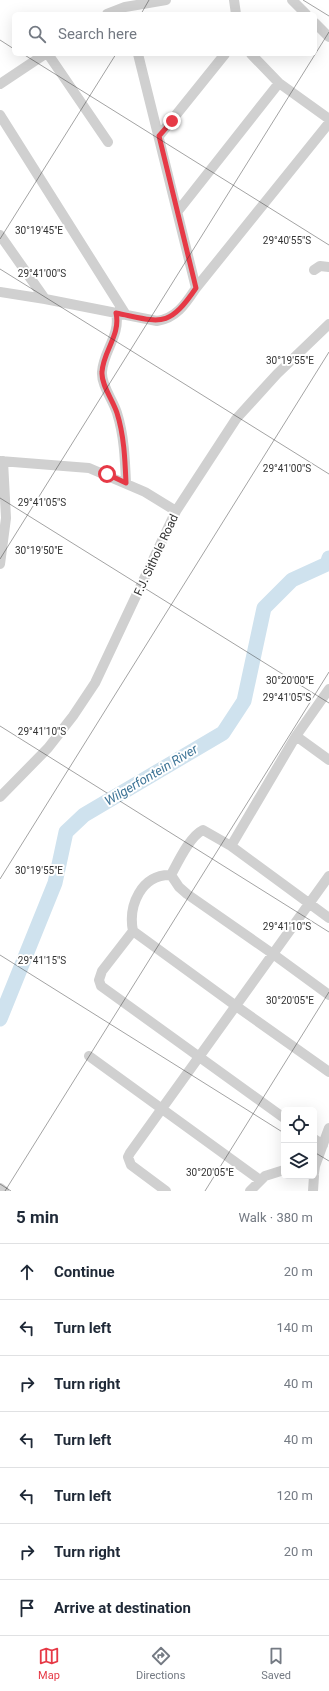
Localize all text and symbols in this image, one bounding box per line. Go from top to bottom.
search box [12,12,317,56]
icon: search [26,23,48,45]
text: Search here [58,25,137,43]
route end [163,112,181,130]
text: 30°19'45"E [15,225,63,236]
text: 29°40'55"S [263,235,311,246]
text: 29°41'00"S [18,268,66,279]
text: 30°19'55"E [266,355,314,366]
text: 29°41'00"S [263,463,311,474]
route start [98,465,116,483]
text: 29°41'05"S [18,497,66,508]
street label: F.J. Sithole Road [131,512,181,598]
text: 30°19'50"E [15,545,63,556]
text: 30°20'00"E [266,675,314,686]
text: 29°41'05"S [263,692,311,703]
text: 29°41'10"S [18,726,66,737]
water label: Wilgerfontein River [102,741,201,809]
text: 30°19'55"E [15,865,63,876]
text: 29°41'10"S [263,921,311,932]
text: 29°41'15"S [18,955,66,966]
text: 30°20'05"E [266,995,314,1006]
map controls [281,1107,317,1179]
button: locate [281,1107,317,1143]
button: layers [281,1143,317,1179]
text: 30°20'05"E [186,1167,234,1178]
text: 5 min [16,1207,59,1227]
text: Walk · 380 m [238,1210,313,1225]
icon: ahead [16,1261,38,1283]
text: Continue [54,1263,115,1281]
text: 20 m [284,1264,313,1279]
icon: left [16,1317,38,1339]
text: Turn left [54,1319,111,1337]
text: 140 m [276,1320,313,1335]
icon: right [16,1373,38,1395]
text: Turn right [54,1375,120,1393]
text: 40 m [284,1376,313,1391]
icon: left [16,1429,38,1451]
text: Turn left [54,1431,111,1449]
text: 40 m [284,1432,313,1447]
icon: left [16,1485,38,1507]
text: Turn left [54,1487,111,1505]
text: 120 m [276,1488,313,1503]
icon: right [16,1541,38,1563]
text: Turn right [54,1543,120,1561]
text: 20 m [284,1544,313,1559]
icon: arrive [16,1597,38,1619]
text: Arrive at destination [54,1599,191,1617]
tab: Map [38,1645,60,1682]
tab: Directions [136,1645,185,1682]
tab: Saved [261,1645,291,1682]

